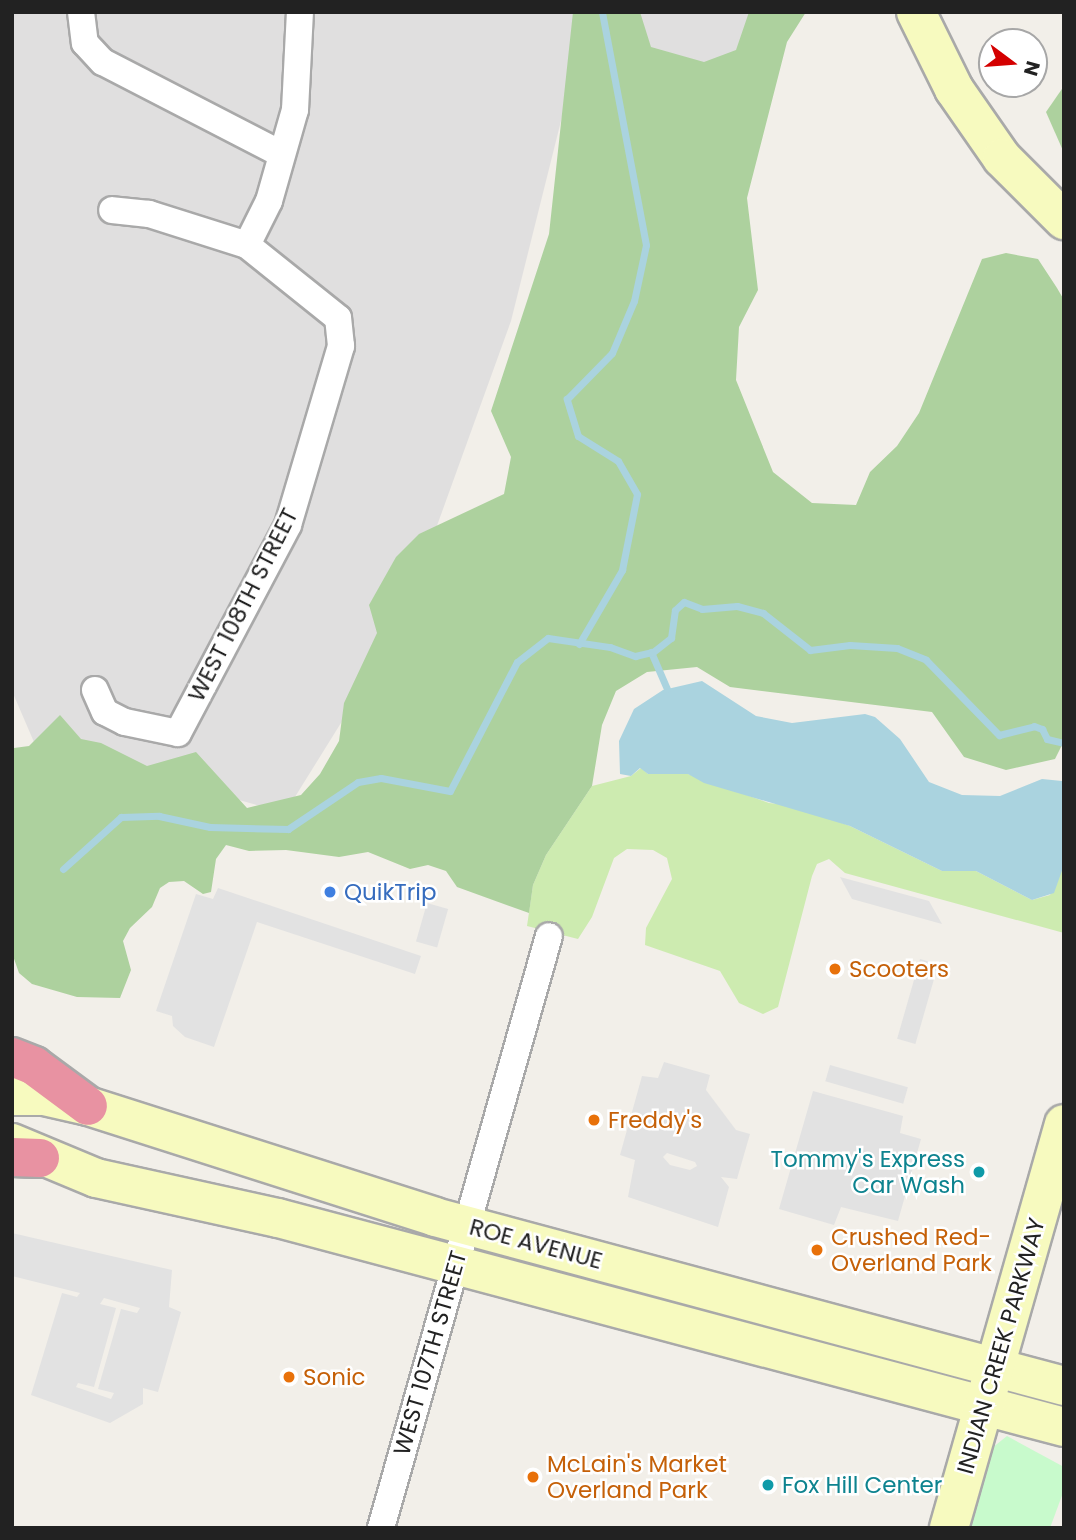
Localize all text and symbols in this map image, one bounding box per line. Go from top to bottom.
north arrow [978,28,1048,98]
text: N [1017,58,1047,79]
street label: WEST 108TH STREET [182,504,304,706]
place label: QuikTrip [344,878,437,906]
marker: QuikTrip [322,884,338,900]
place label: Scooters [849,955,949,983]
marker: Scooters [827,961,843,977]
place label: Freddy's [608,1106,702,1134]
marker: Freddy's [586,1112,602,1128]
place label: Tommy's Express Car Wash [770,1145,965,1199]
marker: Tommy's Express Car Wash [971,1164,987,1180]
street label: ROE AVENUE [467,1213,605,1275]
street label: INDIAN CREEK PARKWAY [951,1215,1051,1477]
place label: Crushed Red- Overland Park [831,1223,992,1277]
marker: Crushed Red- Overland Park [809,1242,825,1258]
street label: WEST 107TH STREET [388,1248,472,1458]
place label: Sonic [303,1363,366,1391]
marker: Sonic [281,1369,297,1385]
place label: McLain's Market Overland Park [547,1450,727,1504]
marker: McLain's Market Overland Park [525,1469,541,1485]
place label: Fox Hill Center [782,1471,942,1499]
marker: Fox Hill Center [760,1477,776,1493]

